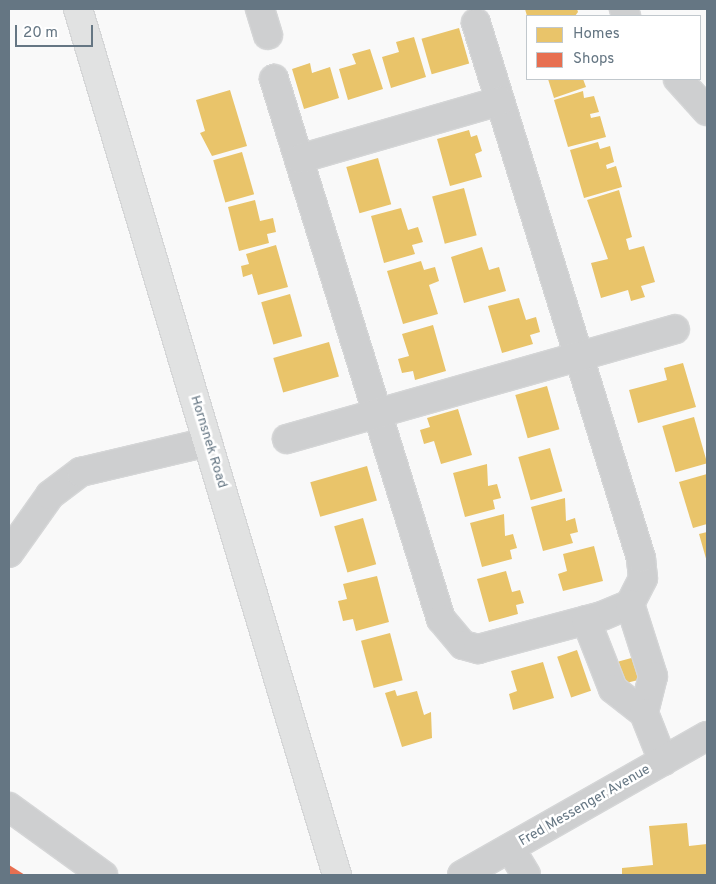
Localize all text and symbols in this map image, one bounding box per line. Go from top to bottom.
scale bar [18,15,95,47]
legend [526,15,701,80]
text: 20 m [23,24,58,43]
text: Homes [573,25,620,44]
text: Shops [573,50,614,69]
street label: Hornsnek Road [186,394,230,490]
street label: Fred Messenger Avenue [516,761,654,851]

